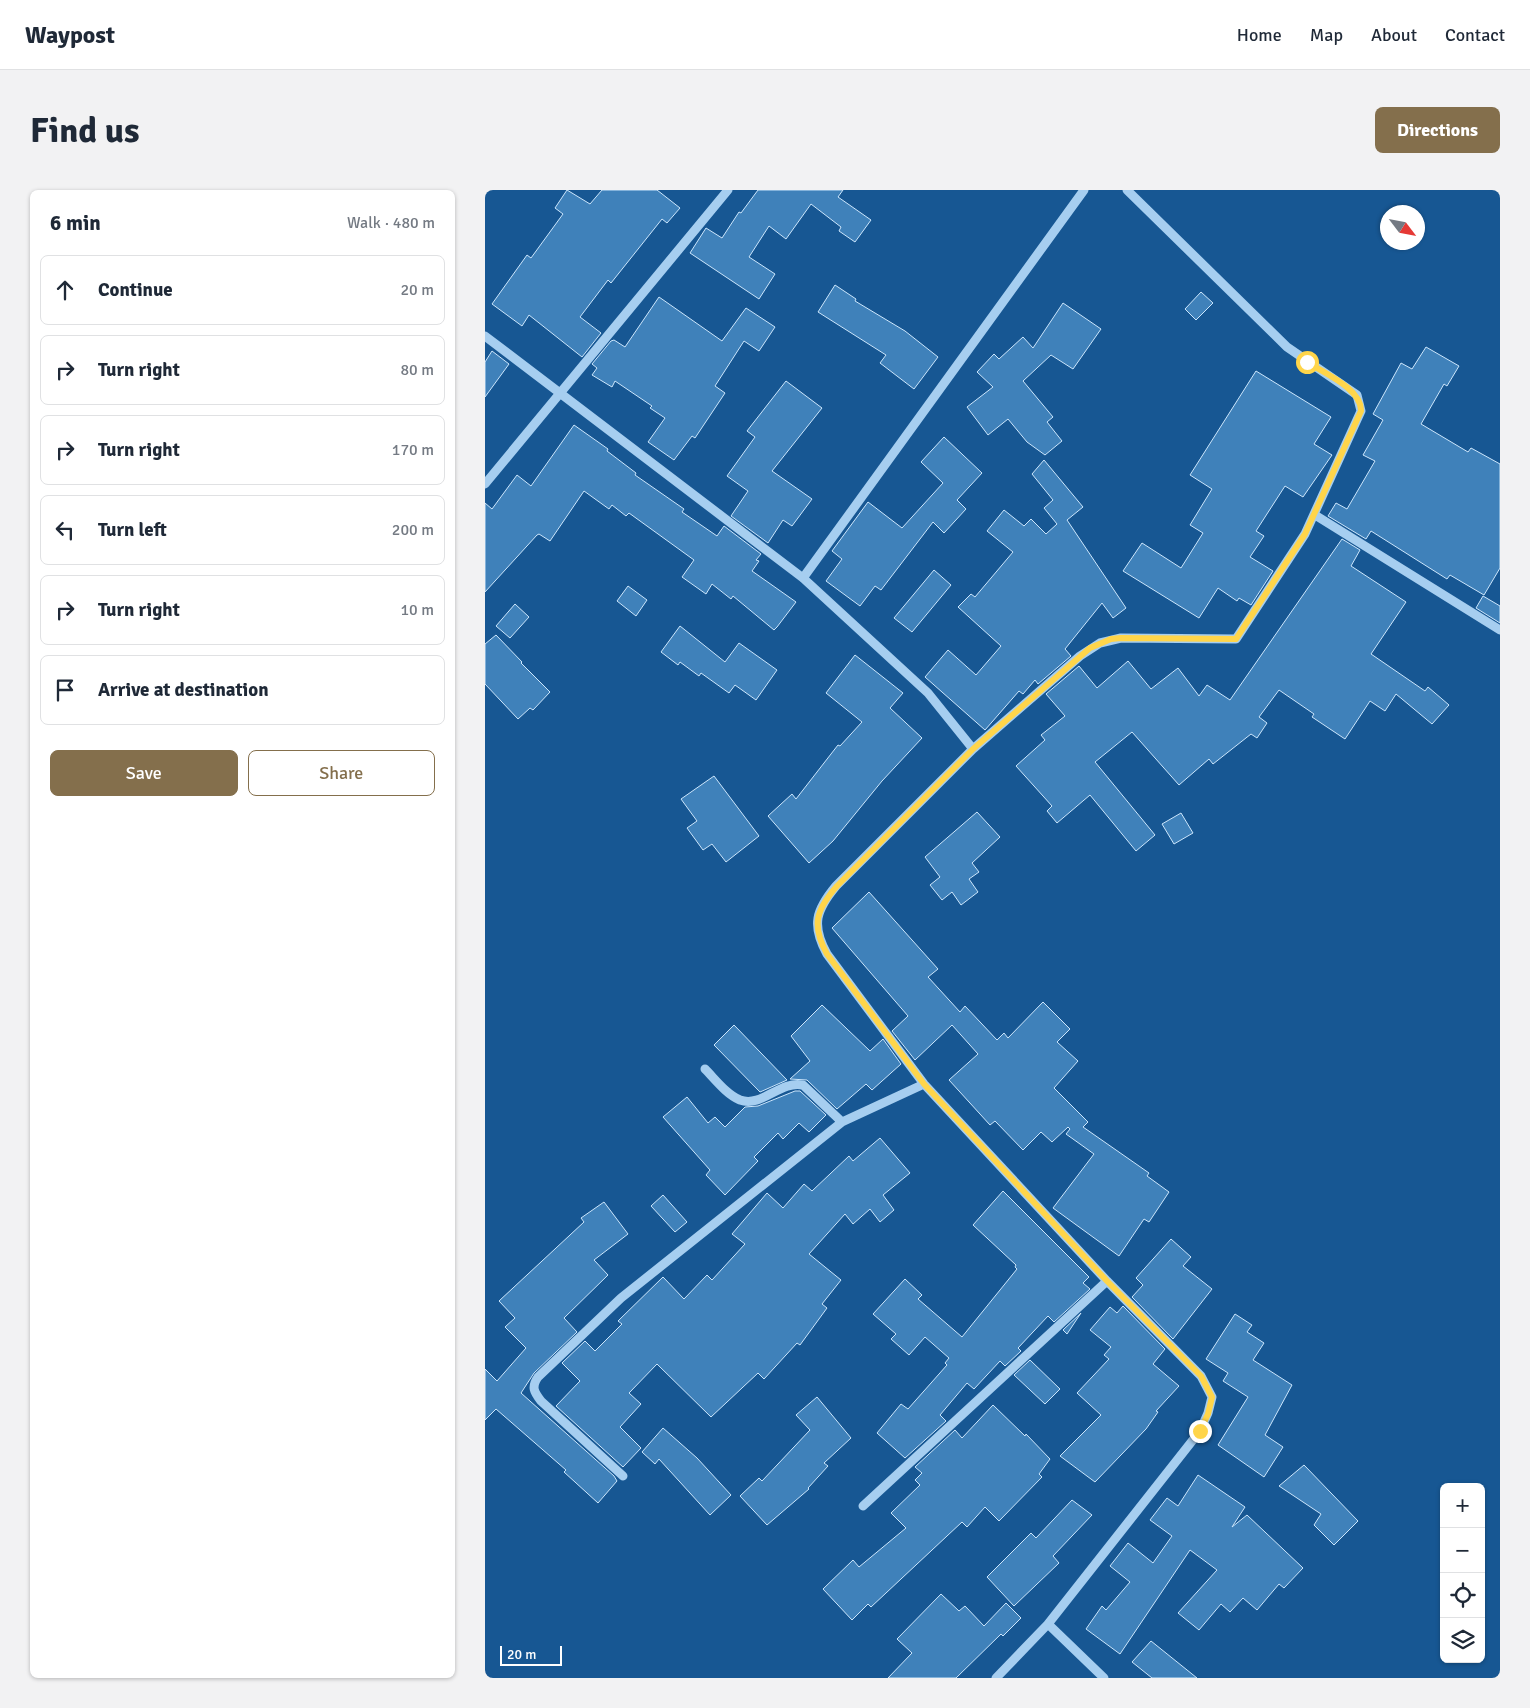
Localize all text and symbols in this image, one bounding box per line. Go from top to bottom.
text: Waypost [25,20,115,50]
text: Home [1237,24,1282,46]
text: Map [1310,24,1343,46]
text: About [1371,24,1417,46]
text: Contact [1445,24,1505,46]
button: Directions [1375,107,1500,153]
text: Find us [30,109,140,152]
north arrow [1380,205,1425,250]
text: 6 min [50,210,101,236]
text: Walk · 480 m [347,213,435,233]
icon: ahead [51,276,79,304]
text: Continue [98,278,173,302]
text: 20 m [400,280,434,300]
route start [1296,351,1319,374]
icon: right [51,356,79,384]
text: Turn right [98,358,180,382]
text: 80 m [400,360,434,380]
icon: right [51,436,79,464]
text: Turn right [98,438,180,462]
text: 170 m [392,440,434,460]
icon: left [51,516,79,544]
text: Turn left [98,518,167,542]
text: 200 m [392,520,434,540]
icon: right [51,596,79,624]
text: Turn right [98,598,180,622]
text: 10 m [400,600,434,620]
icon: arrive [51,676,79,704]
text: Arrive at destination [98,678,269,702]
button: Save [50,750,238,796]
button: Share [248,750,435,796]
route end [1189,1420,1212,1443]
map controls [1440,1483,1485,1663]
button: + [1440,1483,1485,1528]
button: − [1440,1528,1485,1573]
button: locate [1440,1573,1485,1618]
button: layers [1440,1618,1485,1663]
scale bar [500,1643,563,1666]
text: 20 m [507,1646,536,1663]

